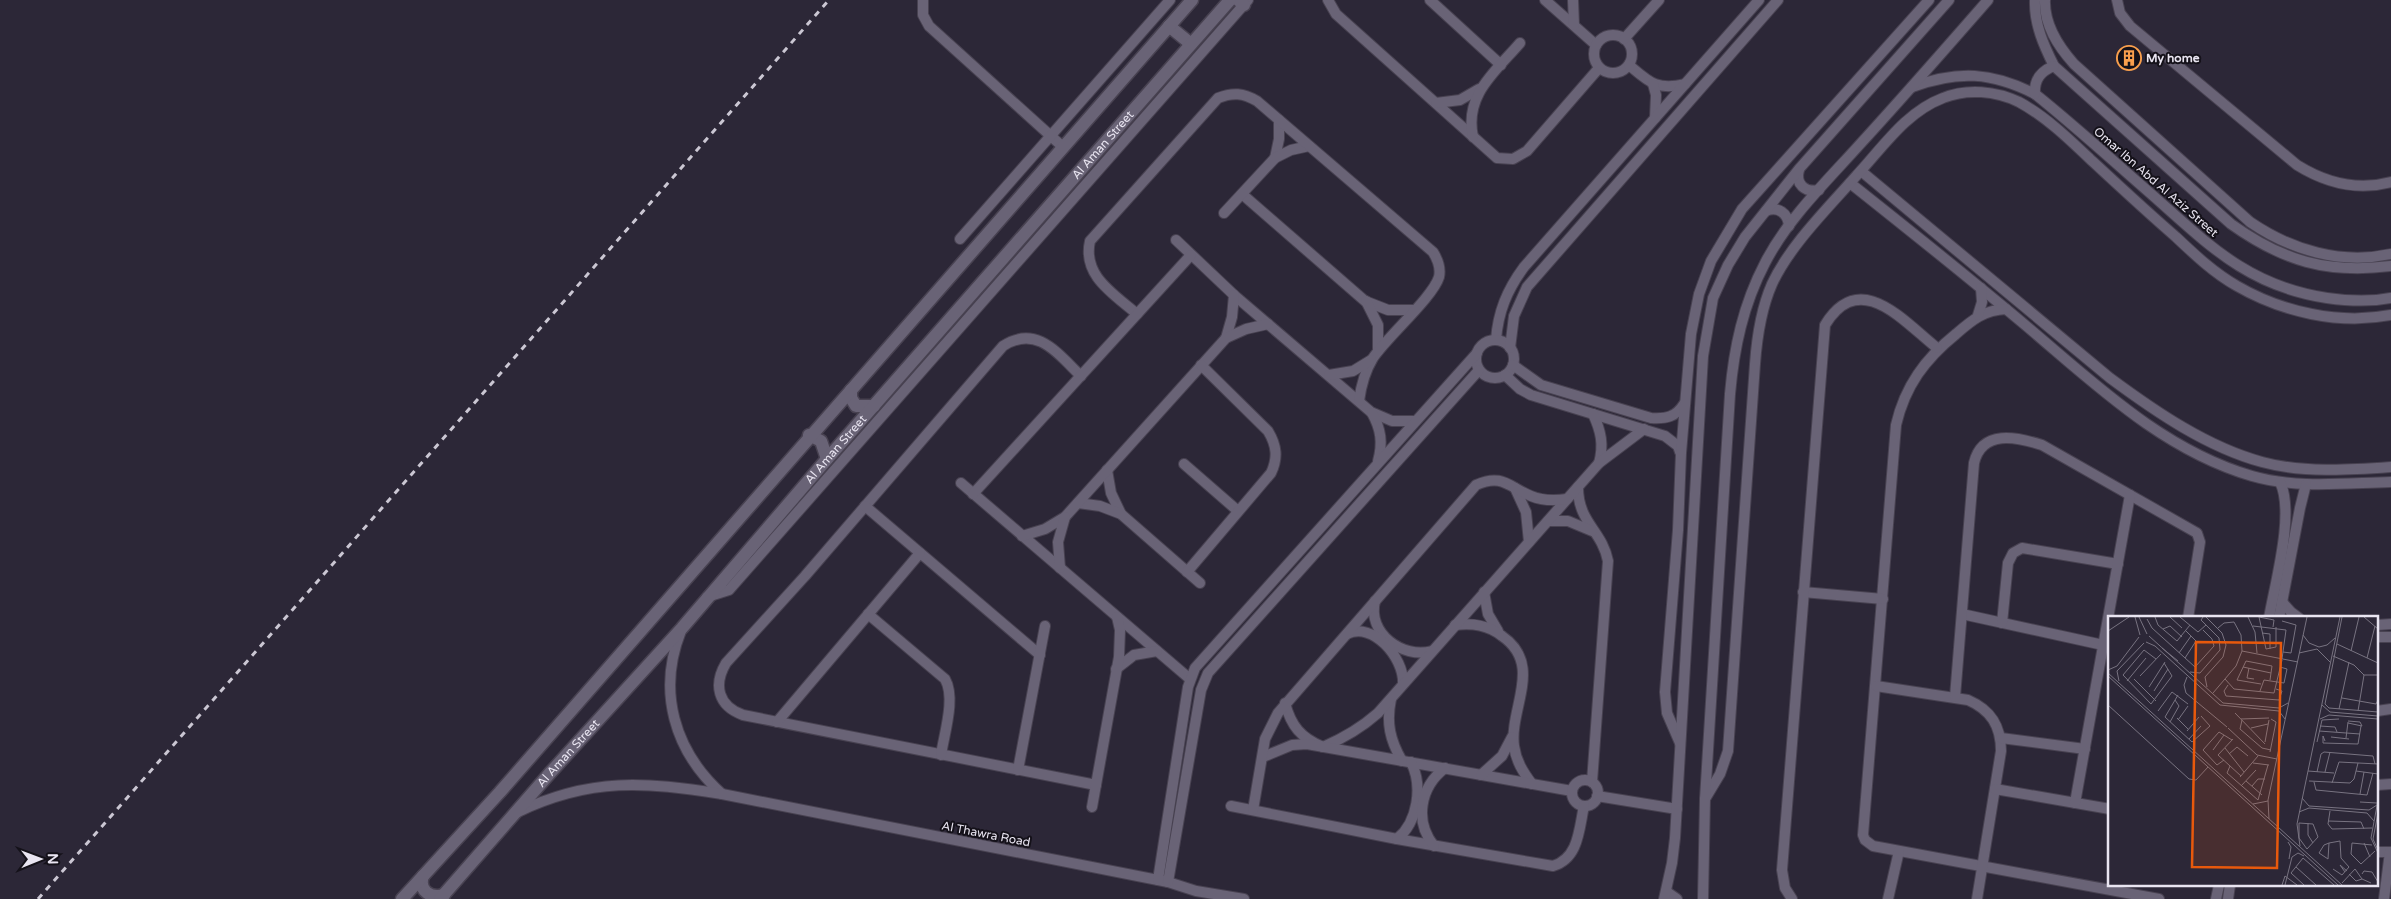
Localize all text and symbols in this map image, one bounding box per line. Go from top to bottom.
building icon: My home [2116,45,2142,71]
place label: My home [2146,51,2200,66]
street label: Al Aman Street [1069,107,1137,182]
street label: Omar Ibn Abd Al Aziz Street [2091,124,2221,240]
street label: Al Aman Street [802,412,870,487]
inset map [2108,616,2378,886]
street label: Al Aman Street [534,716,603,790]
street label: Al Thawra Road [940,819,1032,849]
north arrow [15,834,65,884]
text: N [44,853,61,865]

